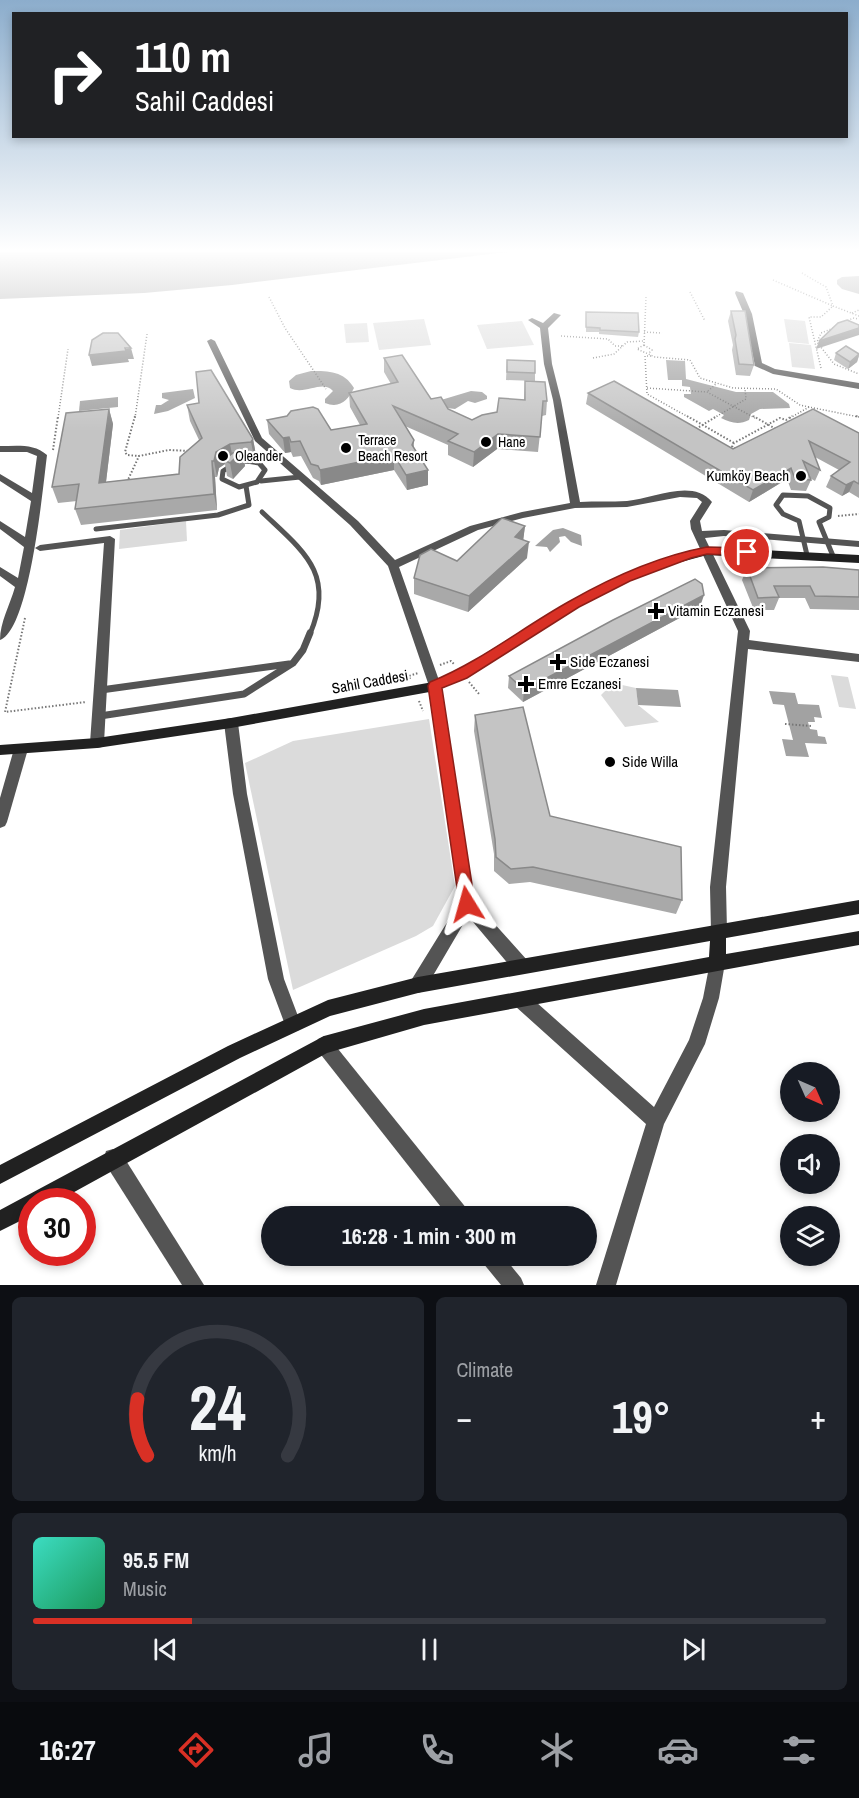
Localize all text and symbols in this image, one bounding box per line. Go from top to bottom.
text: 110 m [135,29,231,85]
icon: right [36,36,114,114]
text: Sahil Caddesi [135,83,274,119]
place label: Terrace Beach Resort [358,431,428,465]
place label: Hane [498,433,525,451]
marker: Hane [479,435,493,449]
marker: Terrace Beach Resort [339,441,353,455]
place label: Oleander [235,447,282,465]
marker: Oleander [216,449,230,463]
place label: Kumköy Beach [706,465,789,486]
marker: Kumköy Beach [794,469,808,483]
pin [721,526,772,577]
icon: arrive [730,535,763,568]
place label: Vitamin Eczanesi [668,600,764,621]
marker: Vitamin Eczanesi [649,604,663,618]
place label: Side Eczanesi [570,651,649,672]
marker: Side Eczanesi [551,655,565,669]
street label: Sahil Caddesi [330,664,410,699]
place label: Emre Eczanesi [538,673,621,694]
marker: Emre Eczanesi [519,677,533,691]
place label: Side Willa [622,751,678,772]
marker: Side Willa [603,755,617,769]
position arrow [435,872,499,936]
north arrow [780,1062,840,1122]
map controls [780,1062,840,1266]
button: sound [780,1134,840,1194]
speed limit sign: 30 [18,1188,96,1266]
button: layers [780,1206,840,1266]
text: 16:28 · 1 min · 300 m [342,1221,516,1251]
text: Climate [457,1356,513,1383]
text: 24 [189,1365,246,1449]
text: 19° [612,1386,671,1447]
text: − [457,1395,472,1439]
text: + [810,1395,826,1439]
text: km/h [199,1439,237,1468]
text: 95.5 FM [123,1545,189,1575]
text: Music [123,1575,167,1602]
icon: previous [149,1633,182,1666]
icon: pause [413,1633,446,1666]
icon: next [677,1633,710,1666]
icon: directions [175,1729,217,1771]
icon: music [295,1729,337,1771]
icon: phone [416,1729,458,1771]
icon: climate [536,1729,578,1771]
icon: car [657,1729,699,1771]
icon: filters [778,1729,820,1771]
text: 16:27 [39,1732,96,1768]

